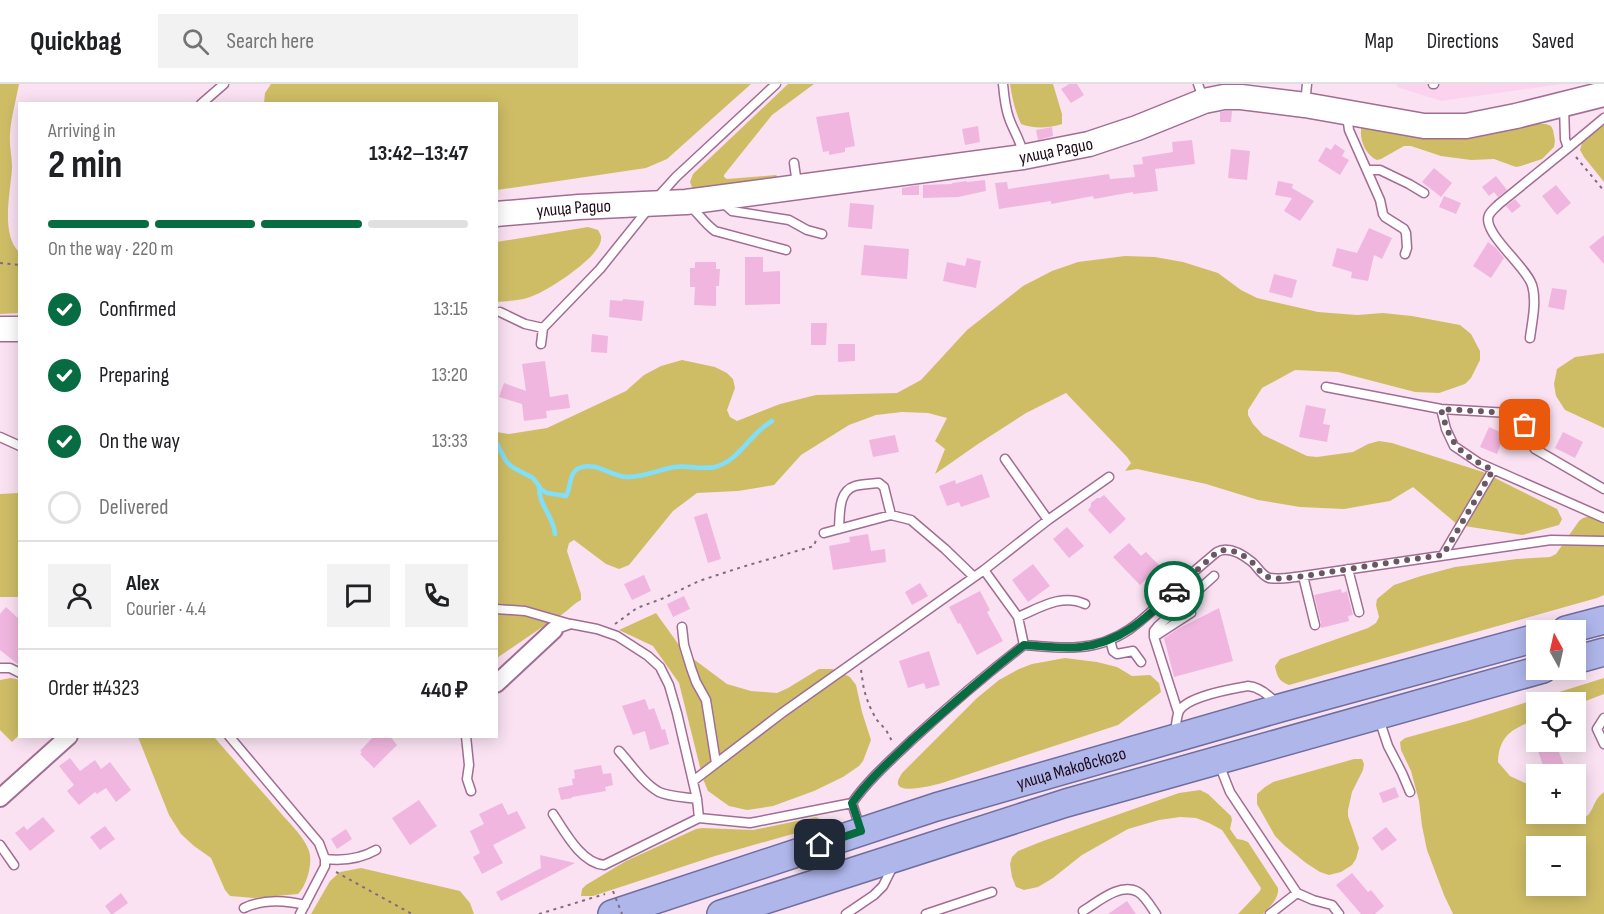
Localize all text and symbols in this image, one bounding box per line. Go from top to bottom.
search box [158,14,578,68]
text: Quickbag [30,25,122,58]
icon: search [179,25,212,58]
text: Search here [227,28,314,55]
text: Map [1364,29,1394,54]
text: Directions [1427,29,1499,54]
text: Saved [1532,29,1574,54]
text: Arriving in [48,119,116,143]
street label: улица Радио [1018,133,1095,168]
text: 13:42–13:47 [369,140,468,167]
text: 2 min [48,142,122,189]
street label: улица Радио [536,196,612,222]
text: On the way · 220 m [48,237,173,261]
icon: check [48,293,81,326]
text: Confirmed [99,296,176,323]
text: 13:15 [434,297,468,321]
icon: check [48,359,81,392]
text: Preparing [99,362,169,389]
text: 13:20 [432,363,468,387]
pin [1499,399,1550,450]
icon: bag [1508,408,1541,441]
icon: check [48,425,81,458]
text: On the way [99,428,180,455]
text: 13:33 [432,429,468,453]
text: Delivered [99,494,168,521]
courier [1144,561,1204,621]
button: person [48,564,111,627]
button: chat [327,564,390,627]
button: phone [405,564,468,627]
text: Alex [126,570,159,597]
icon: car [1158,575,1191,608]
text: Courier · 4.4 [126,597,206,621]
north arrow [1526,620,1586,680]
map controls [1526,620,1586,896]
text: Order #4323 [48,675,140,702]
text: 440 ₽ [421,677,468,704]
button: locate [1526,692,1586,752]
street label: улица Маковского [1014,743,1128,794]
button: + [1526,764,1586,824]
pin [794,819,845,870]
icon: home [803,828,836,861]
button: − [1526,836,1586,896]

